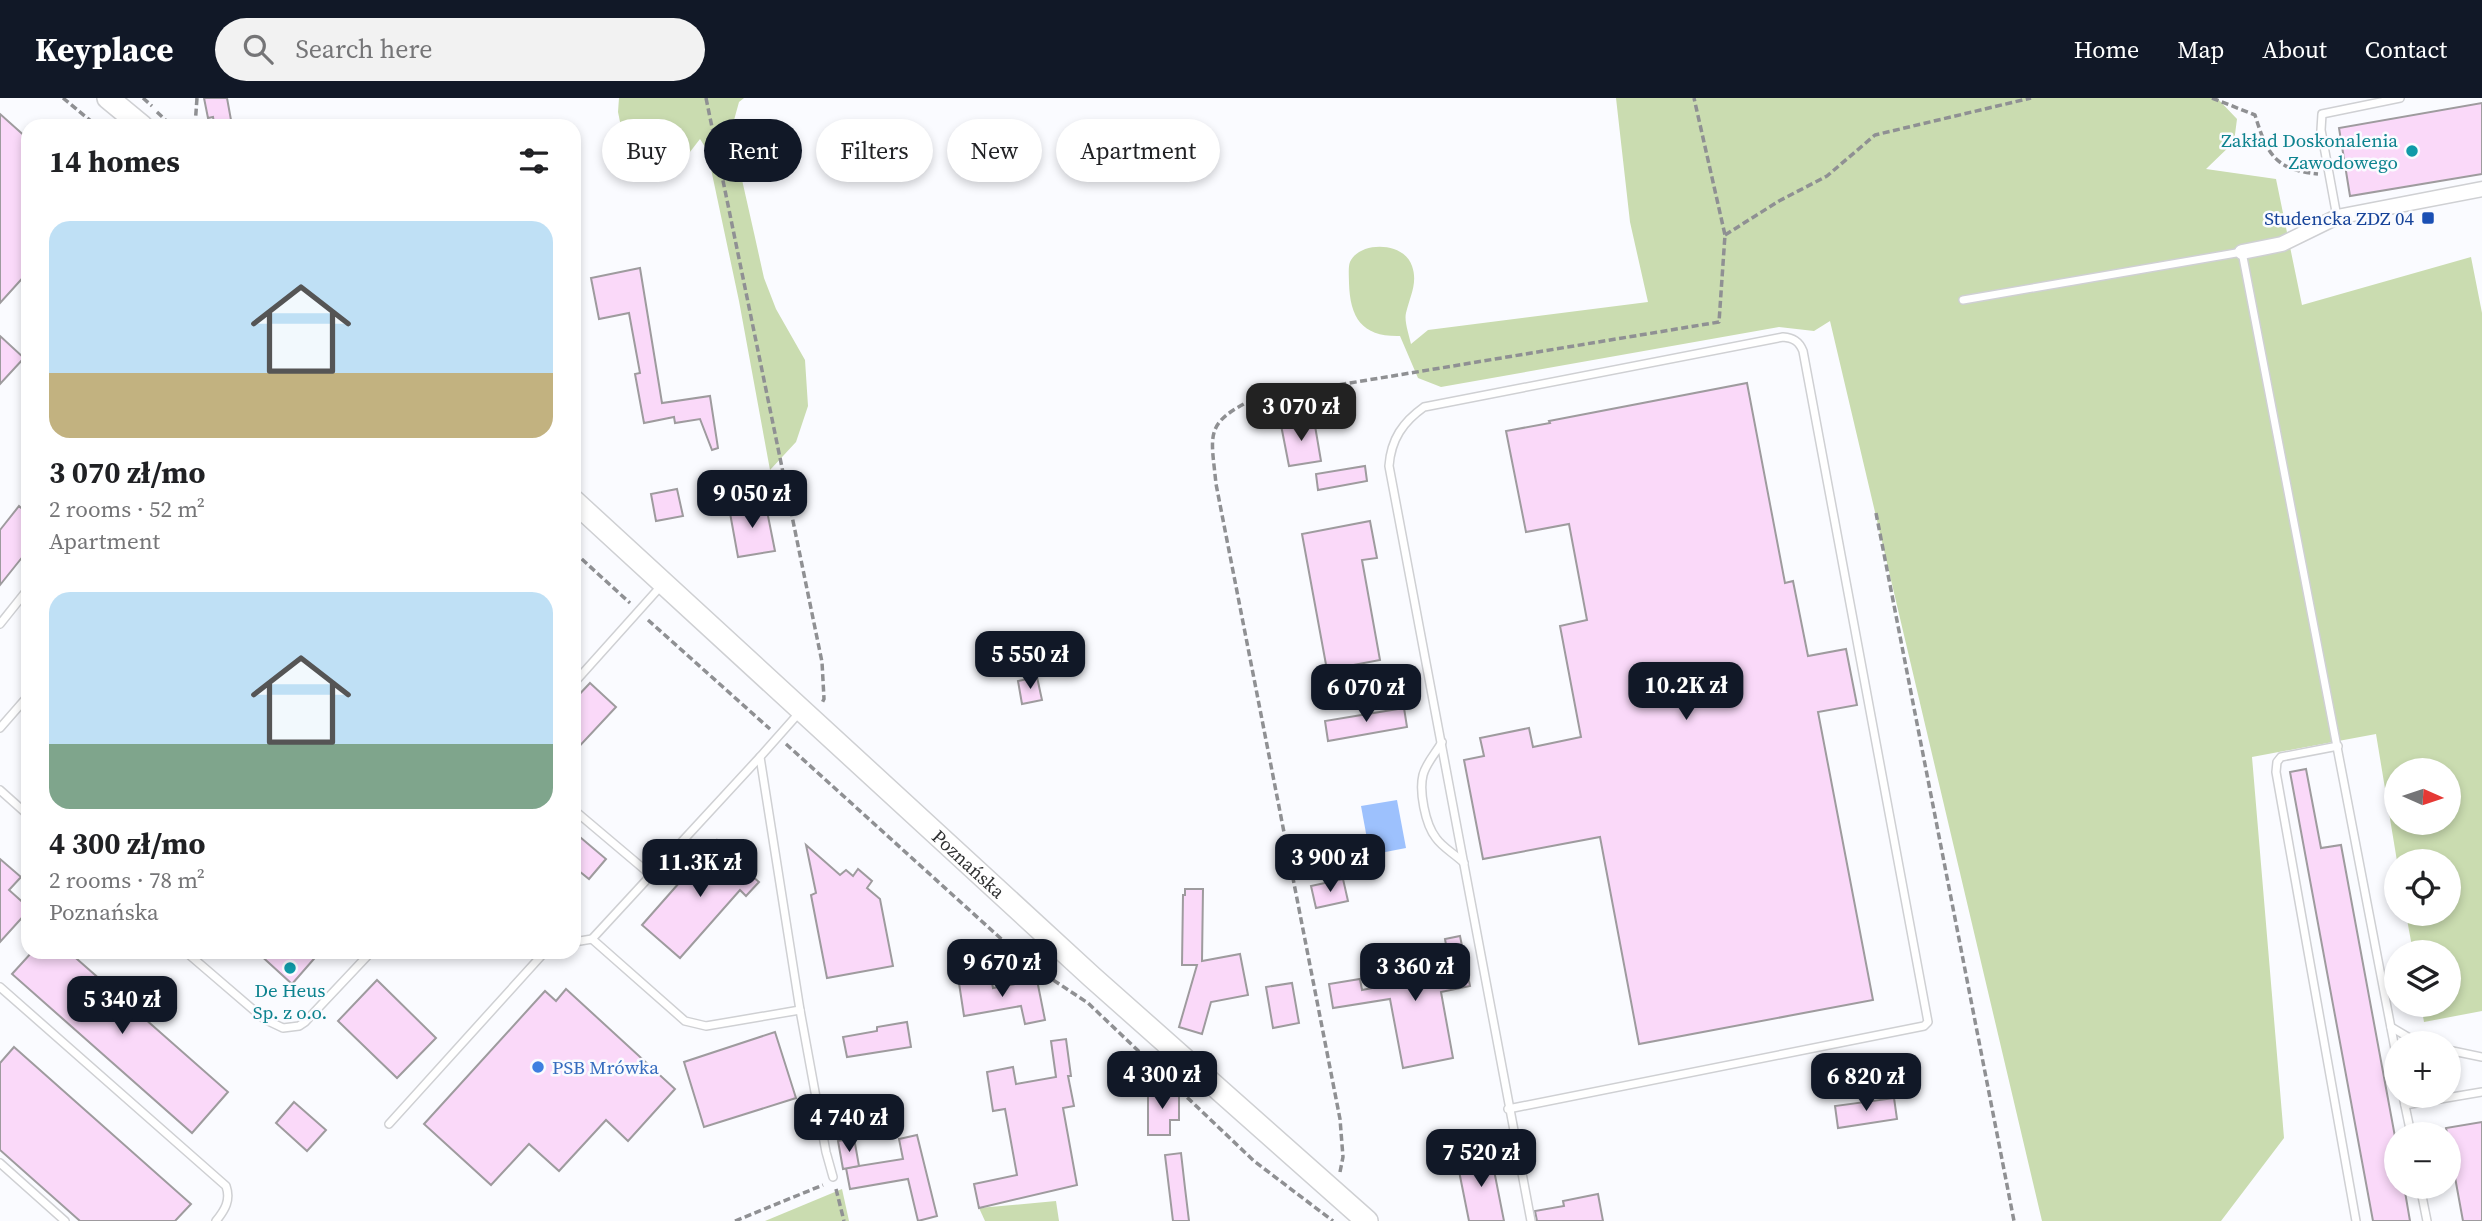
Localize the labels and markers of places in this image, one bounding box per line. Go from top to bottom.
place label: Zakład Doskonalenia Zawodowego [2221,127,2398,175]
marker: Zakład Doskonalenia Zawodowego [2404,143,2420,159]
place label: Studencka ZDZ 04 [2264,205,2414,231]
marker: Studencka ZDZ 04 [2420,210,2436,226]
pin: 3 070 zł [1229,384,1373,443]
pin: 9 050 zł [680,470,824,530]
pin: 5 550 zł [958,632,1102,691]
pin: 10.2K zł [1614,662,1758,722]
pin: 6 070 zł [1294,664,1438,724]
pin: 3 900 zł [1258,834,1402,894]
pin: 11.3K zł [628,840,772,899]
pin: 9 670 zł [930,940,1074,999]
pin: 3 360 zł [1343,944,1487,1003]
marker: De Heus Sp. z o.o. [282,960,298,976]
pin: 5 340 zł [50,976,194,1036]
place label: De Heus Sp. z o.o. [253,977,327,1025]
pin: 4 300 zł [1090,1052,1234,1111]
place label: PSB Mrówka [552,1054,659,1080]
pin: 6 820 zł [1794,1054,1938,1113]
marker: PSB Mrówka [530,1059,546,1075]
pin: 4 740 zł [777,1094,921,1154]
pin: 7 520 zł [1409,1130,1553,1189]

